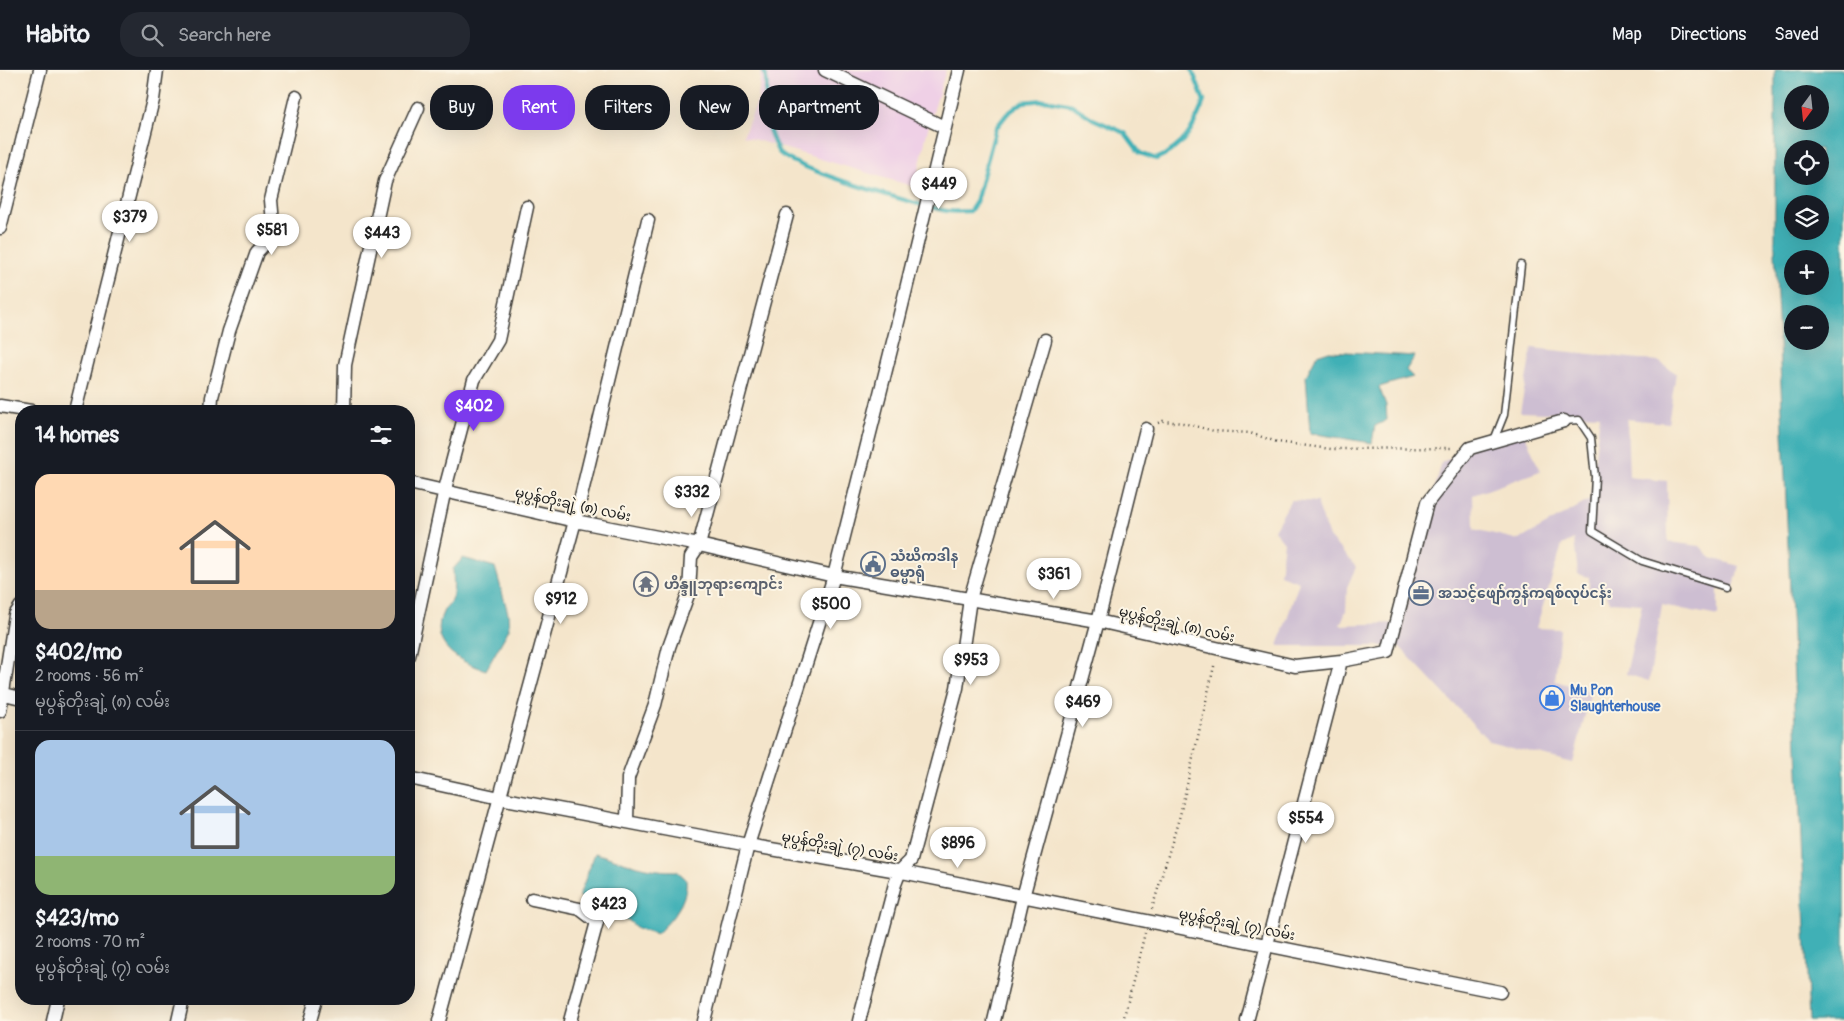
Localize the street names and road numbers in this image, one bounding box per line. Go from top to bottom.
street label: မုပွန်တိုးချဲ့ (၈) လမ်း [513,482,633,528]
street label: မုပွန်တိုးချဲ့ (၈) လမ်း [1117,601,1237,649]
street label: မုပွန်တိုးချဲ့ (၇) လမ်း [780,826,900,868]
street label: မုပွန်တိုးချဲ့ (၇) လမ်း [1177,903,1297,947]

